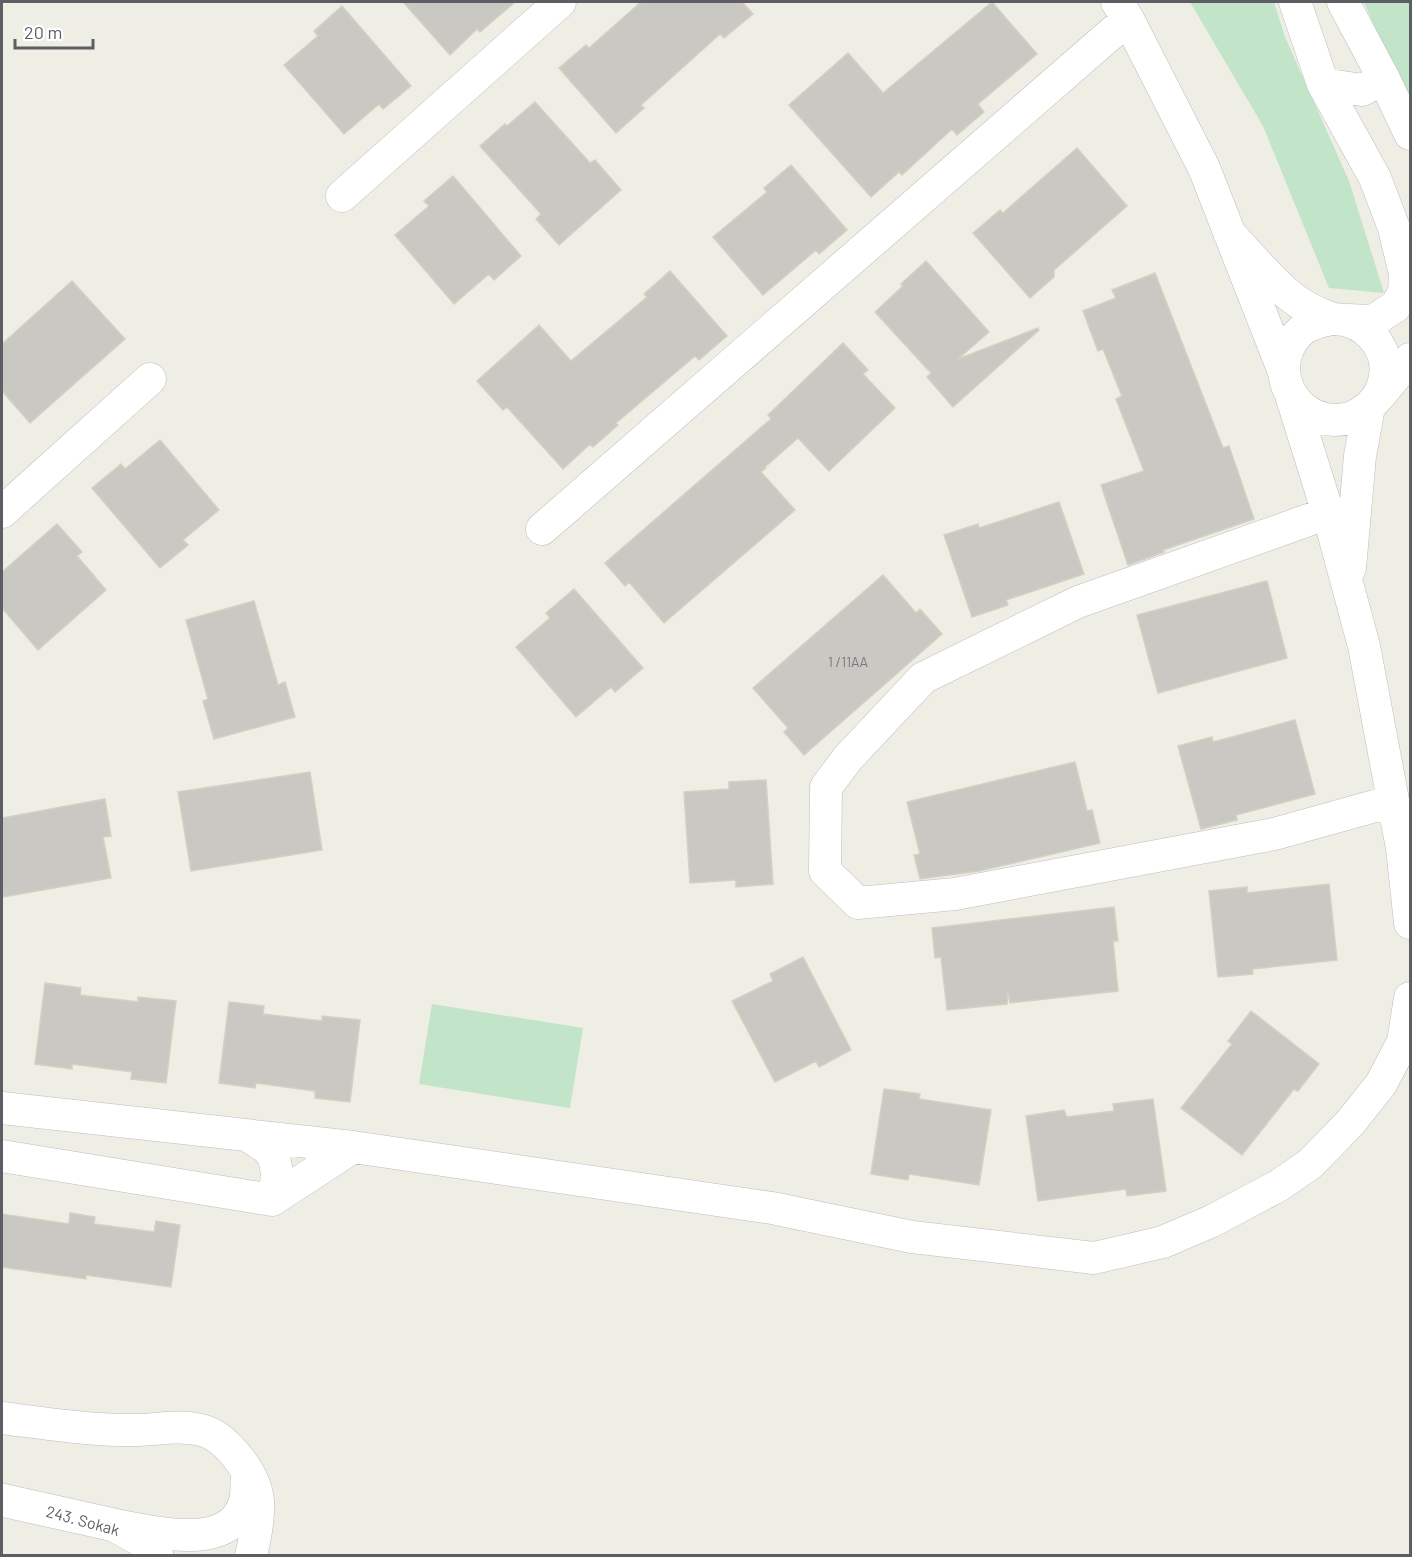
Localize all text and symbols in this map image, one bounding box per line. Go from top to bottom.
scale bar [15,12,93,50]
text: 20 m [24,21,62,43]
house number: 1 /11AA [828,653,869,670]
street label: 243. Sokak [44,1501,122,1539]

